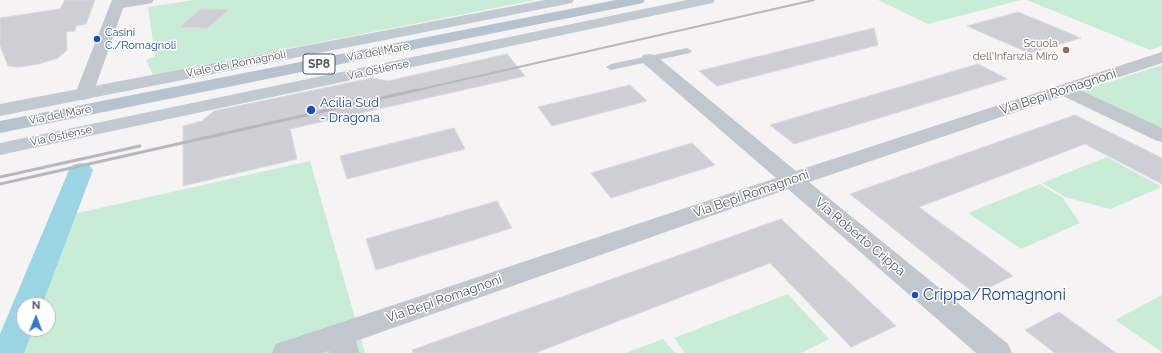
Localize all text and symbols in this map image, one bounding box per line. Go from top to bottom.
place label: Casini C./Romagnoli [105,26,176,52]
marker: Casini C./Romagnoli [92,34,102,44]
place label: Scuola dell'Infanzia Mirò [973,37,1058,63]
street label: Via del Mare [346,39,410,65]
marker: Scuola dell'Infanzia Mirò [1061,45,1071,55]
street label: Viale dei Romagnoli [185,48,287,80]
road number: SP8 [303,54,335,74]
street label: Via Ostiense [346,57,410,83]
street label: Via Bepi Romagnoni [998,66,1118,118]
place label: Acilia Sud - Dragona [320,95,380,126]
street label: Via del Mare [28,102,92,128]
marker: Acilia Sud - Dragona [305,104,317,116]
street label: Via Ostiense [29,123,93,149]
street label: Via Bepi Romagnoni [691,167,811,221]
street label: Via Roberto Crippa [812,195,908,279]
street label: Via Bepi Romagnoni [384,272,504,326]
place label: Crippa/Romagnoni [923,285,1066,305]
marker: Crippa/Romagnoni [910,290,920,300]
north arrow [16,297,56,337]
text: N [32,299,41,312]

